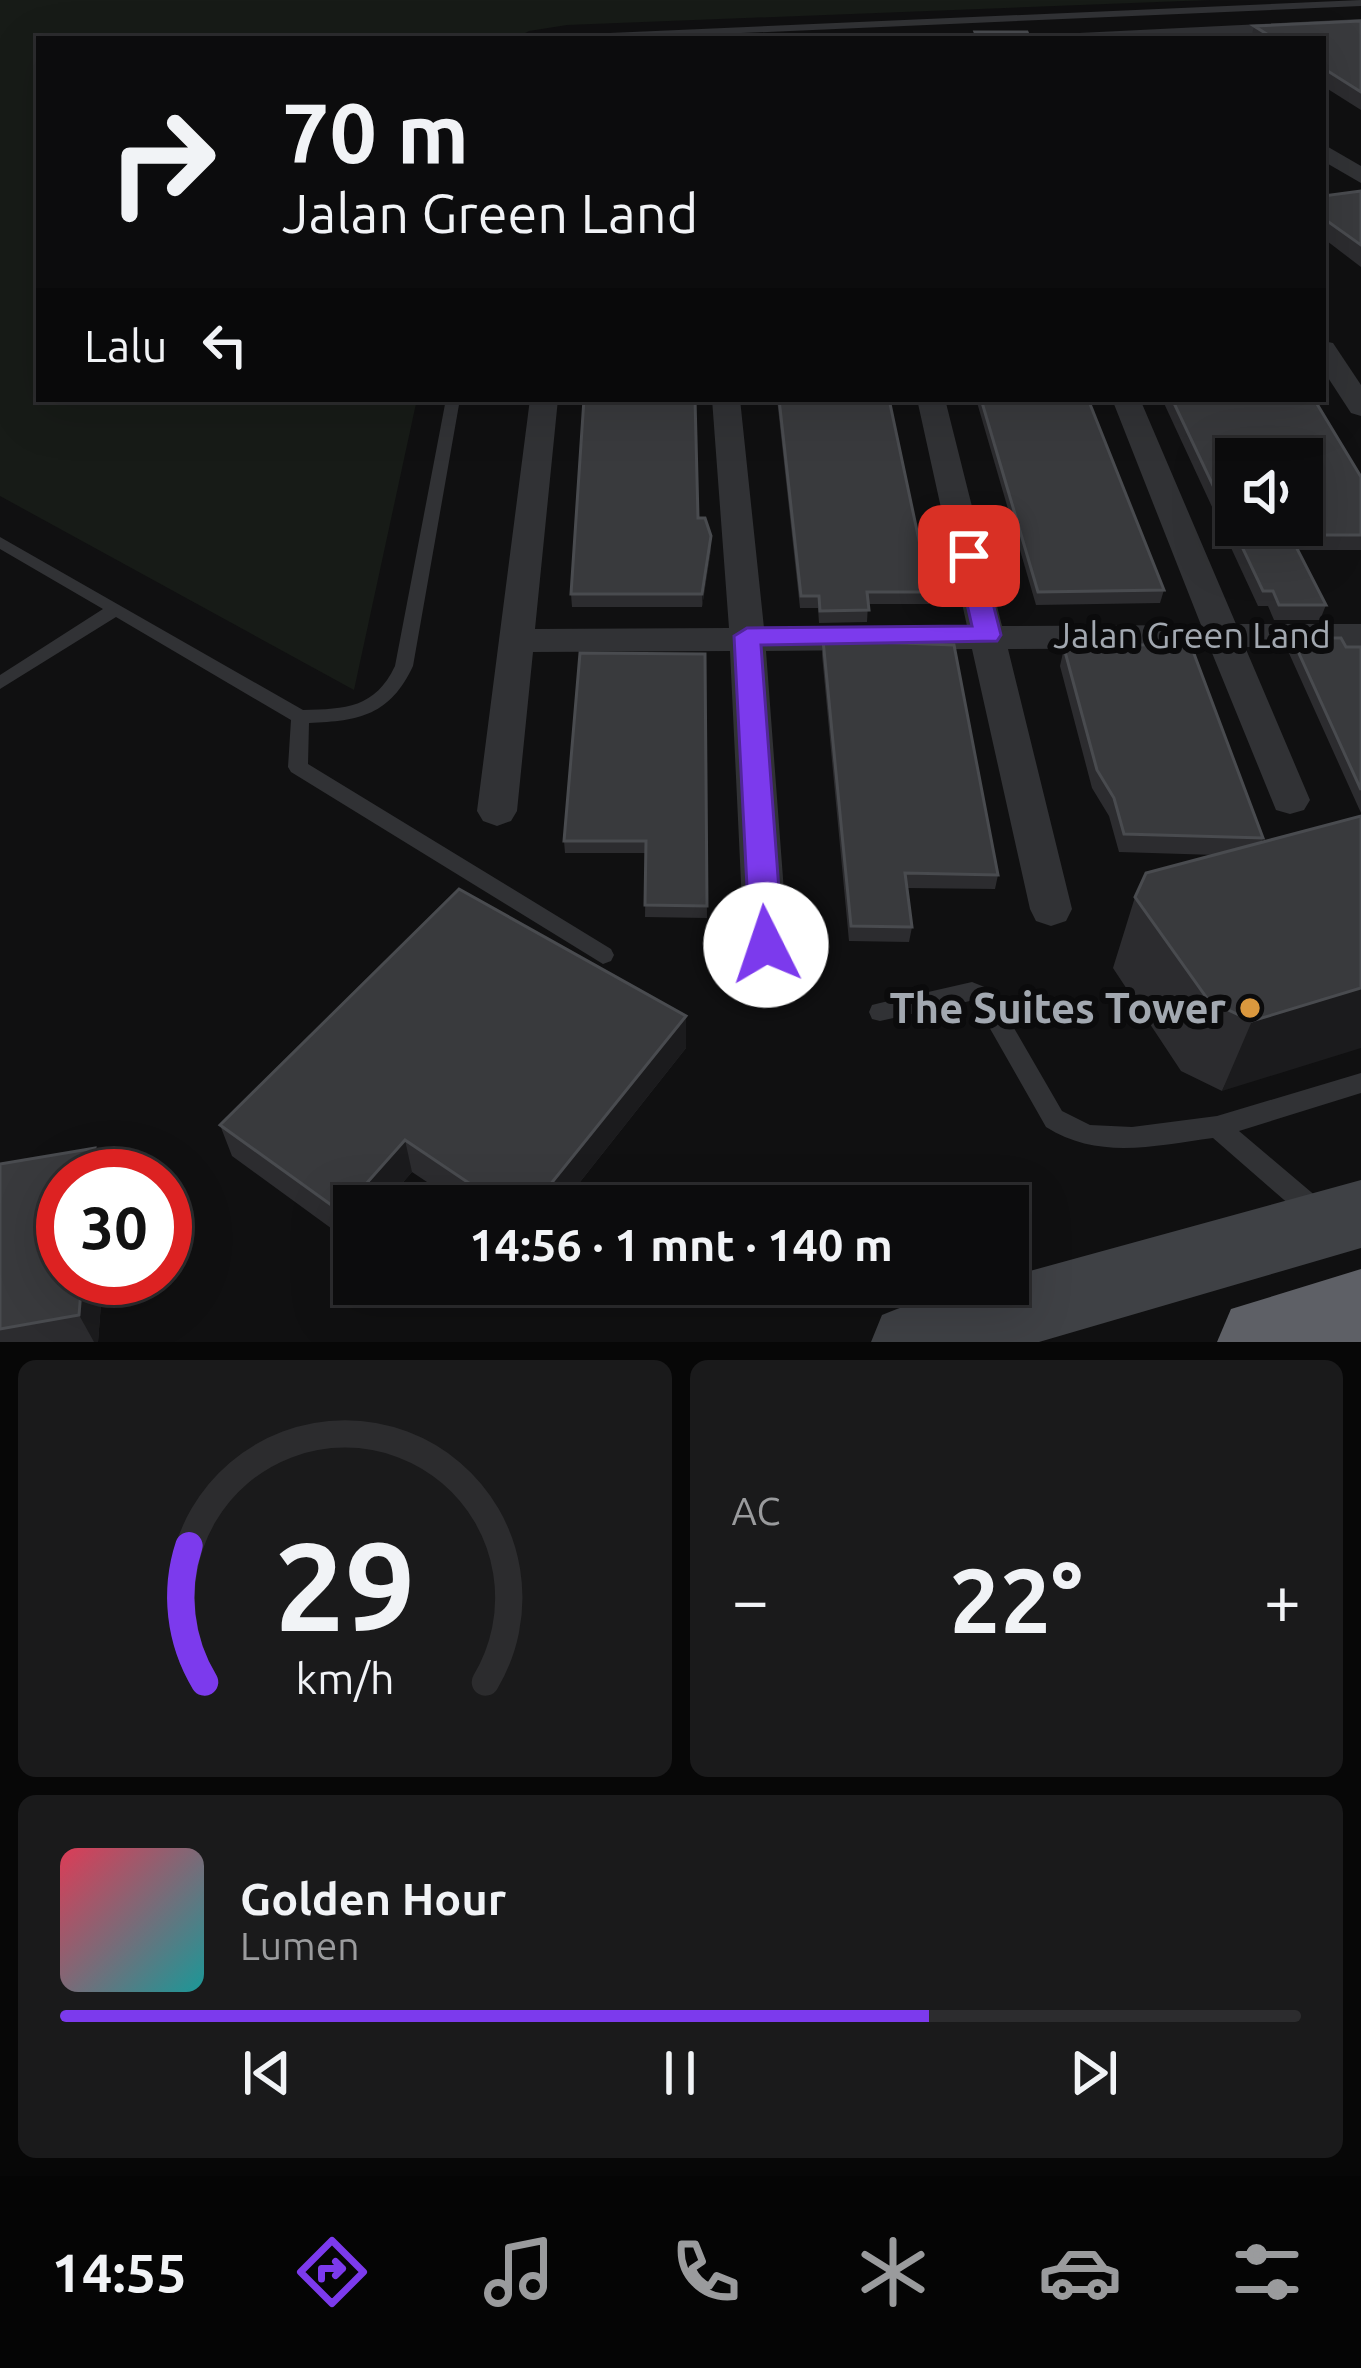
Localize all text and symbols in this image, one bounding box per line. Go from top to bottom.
icon: right [84,84,240,240]
text: 70 m [282,85,469,179]
text: Jalan Green Land [282,183,698,243]
icon: left [192,312,258,378]
text: Lalu [84,320,168,371]
map controls [1215,438,1323,546]
button: sound [1215,438,1323,546]
pin [918,505,1020,607]
icon: arrive [936,523,1002,589]
street label: Jalan Green Land [1053,614,1331,655]
position arrow [703,882,829,1008]
place label: The Suites Tower [889,984,1226,1031]
marker: The Suites Tower [1237,995,1263,1021]
speed limit sign: 30 [36,1149,192,1305]
text: 14:56 · 1 mnt · 140 m [469,1219,893,1270]
text: AC [732,1489,780,1532]
text: 29 [274,1515,415,1655]
text: 22° [950,1549,1083,1650]
text: − [732,1562,769,1636]
text: + [1264,1562,1301,1636]
text: km/h [295,1653,394,1701]
text: Golden Hour [240,1873,506,1924]
text: Lumen [240,1924,360,1967]
icon: previous [234,2040,300,2106]
icon: pause [647,2040,713,2106]
icon: next [1061,2040,1127,2106]
icon: directions [290,2230,374,2314]
icon: music [477,2230,561,2314]
icon: phone [664,2230,748,2314]
icon: climate [851,2230,935,2314]
icon: car [1038,2230,1122,2314]
icon: filters [1225,2230,1309,2314]
text: 14:55 [52,2242,187,2302]

